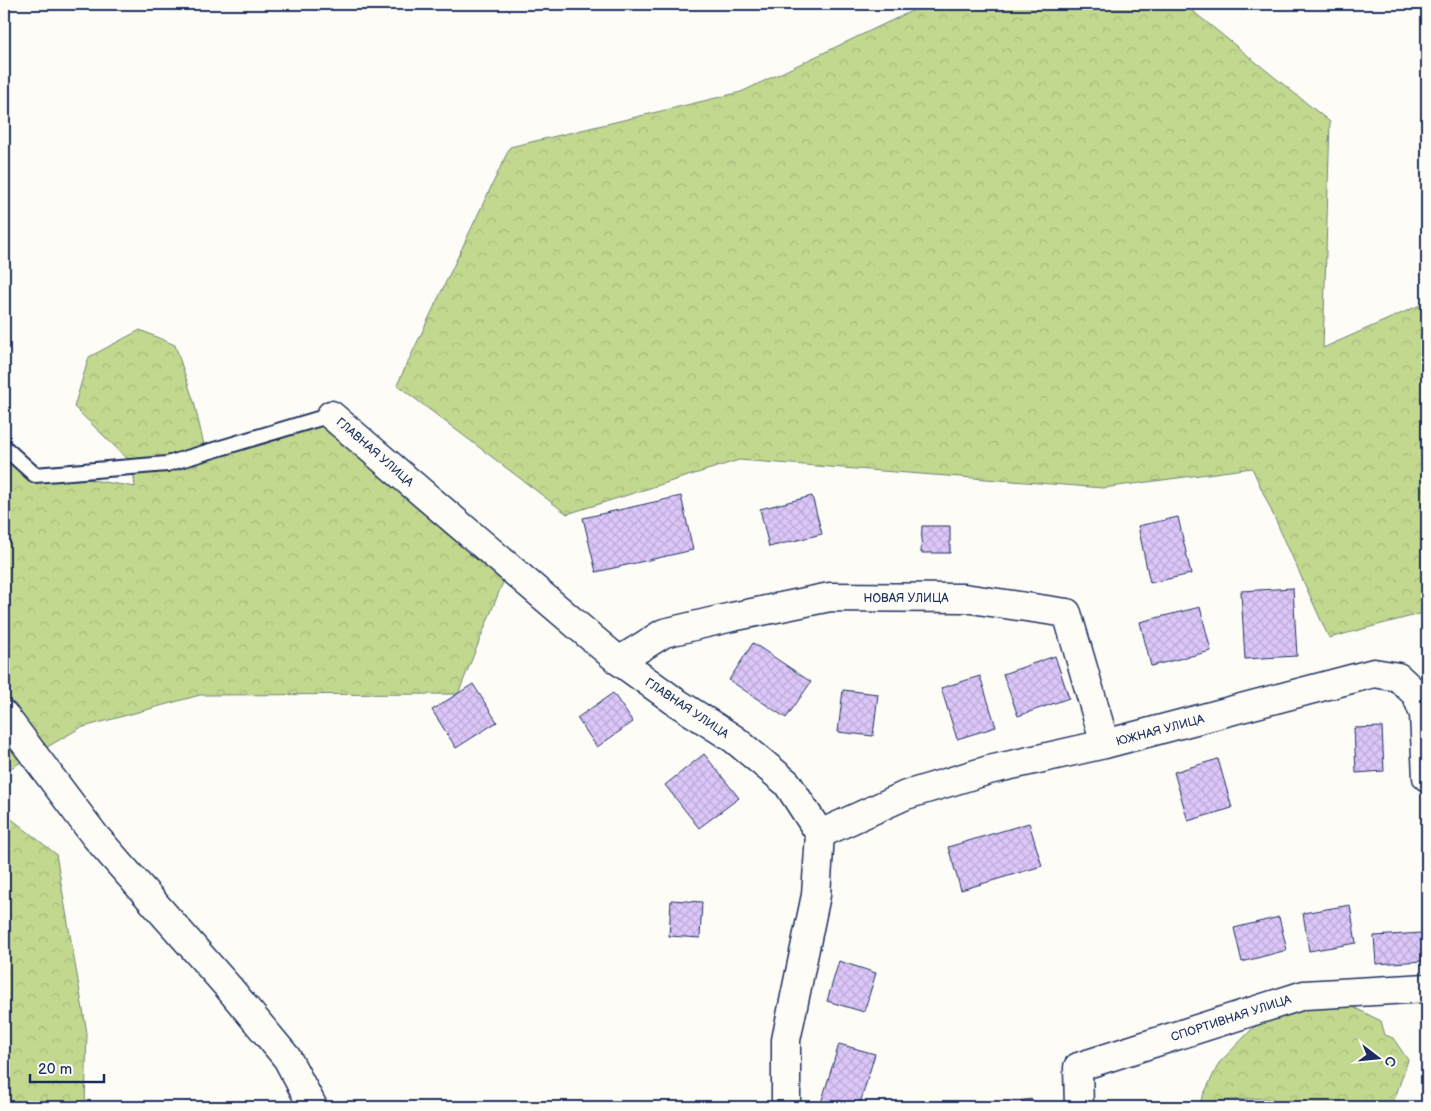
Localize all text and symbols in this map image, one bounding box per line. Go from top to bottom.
street label: ГЛАВНАЯ УЛИЦА [333,415,417,491]
street label: НОВАЯ УЛИЦА [864,591,949,606]
street label: ГЛАВНАЯ УЛИЦА [642,675,732,742]
street label: ЮЖНАЯ УЛИЦА [1115,711,1206,749]
street label: СПОРТИВНАЯ УЛИЦА [1169,992,1294,1045]
north arrow [1354,1034,1404,1084]
scale bar [30,1051,104,1083]
text: С [1380,1054,1400,1069]
text: 20 m [38,1060,72,1079]

